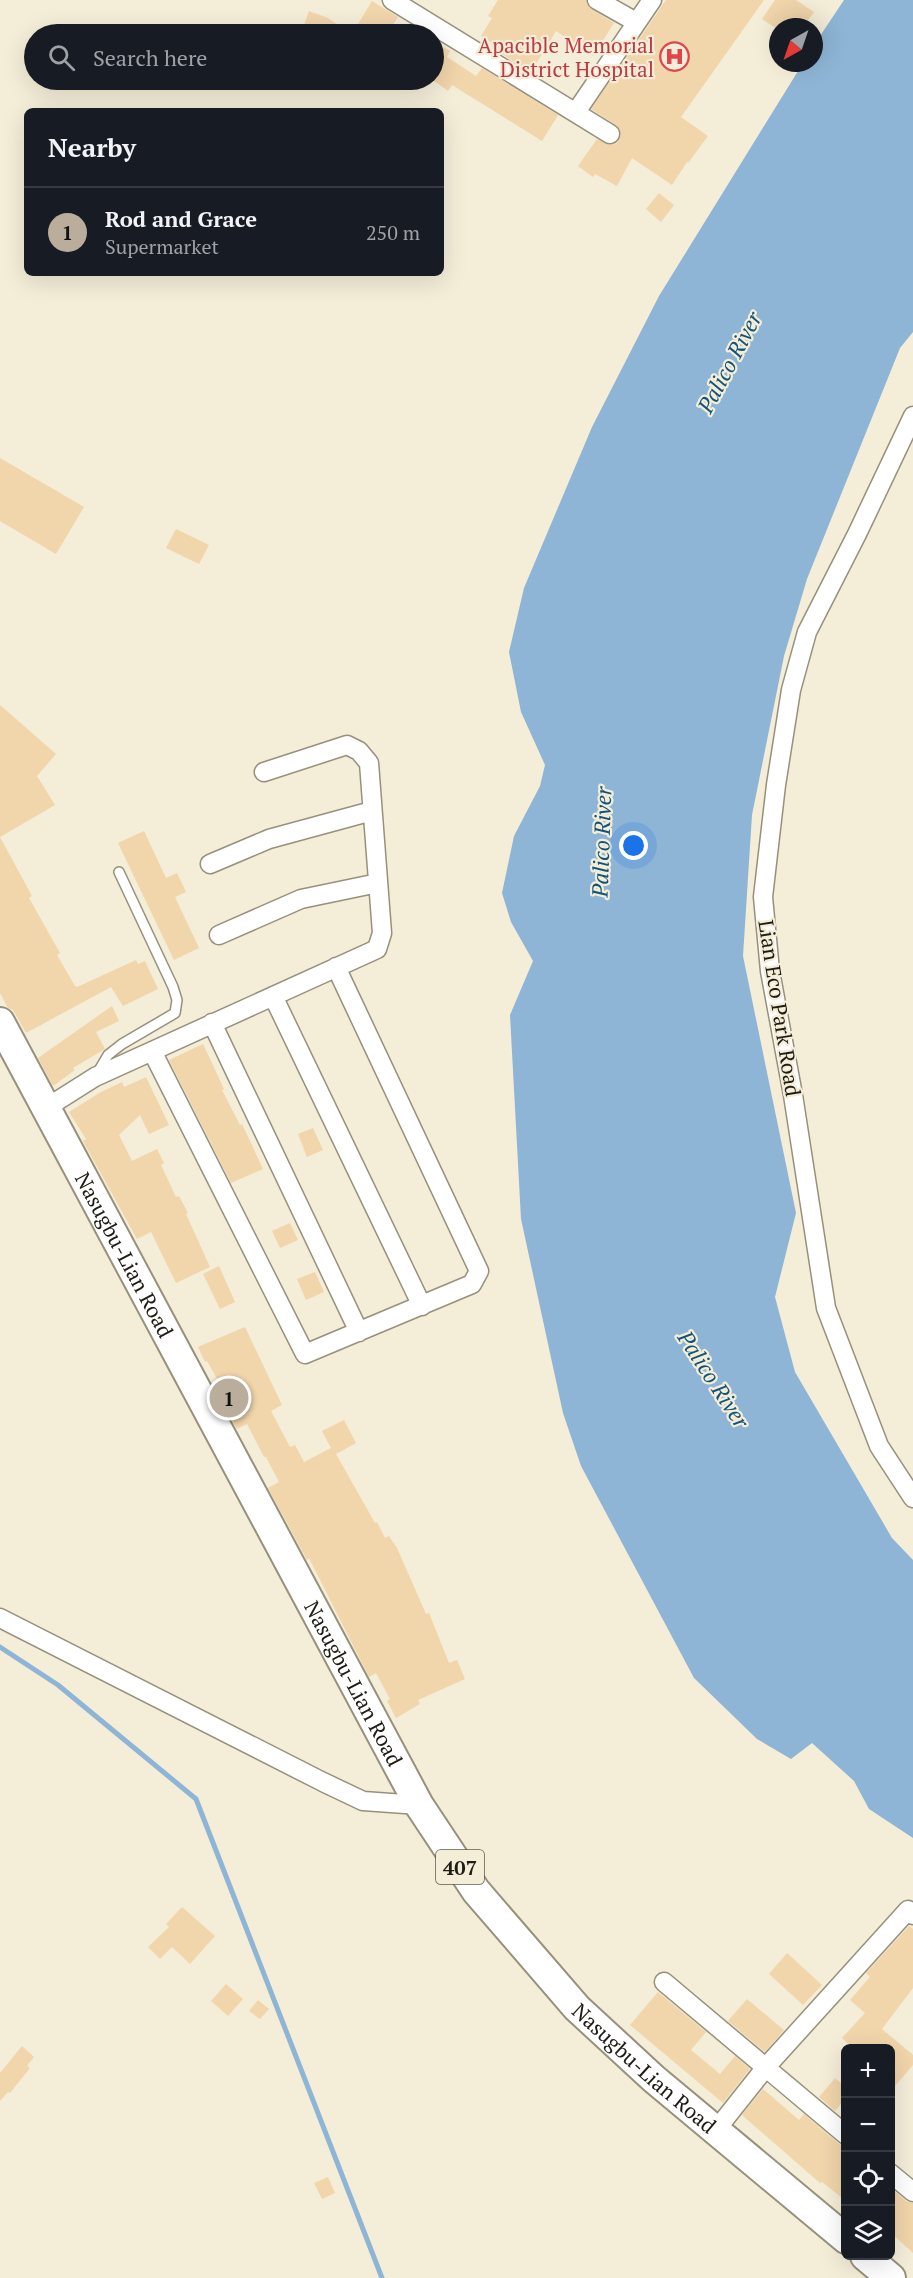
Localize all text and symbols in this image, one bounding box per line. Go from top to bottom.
north arrow [769,18,823,72]
search box [24,24,444,90]
place label: Apacible Memorial District Hospital [478,31,654,83]
icon: search [45,41,78,74]
hospital icon: Apacible Memorial District Hospital [659,41,691,73]
text: Search here [93,43,207,72]
text: Nearby [48,130,136,164]
text: Rod and Grace [105,204,257,233]
text: 1 [62,219,73,246]
text: 250 m [366,219,420,246]
text: Supermarket [105,233,219,260]
water label: Palico River [690,305,768,418]
water label: Palico River [585,785,617,899]
your location [619,831,648,860]
street label: Lian Eco Park Road [752,918,808,1099]
street label: Nasugbu-Lian Road [69,1167,180,1343]
water label: Palico River [671,1324,757,1434]
pin: 1 [210,1376,248,1420]
street label: Nasugbu-Lian Road [298,1596,410,1771]
road number: 407 [436,1850,484,1884]
street label: Nasugbu-Lian Road [566,1997,723,2139]
map controls [841,2044,895,2260]
button: + [841,2044,895,2098]
button: − [841,2098,895,2152]
button: locate [841,2152,895,2206]
button: layers [841,2206,895,2260]

